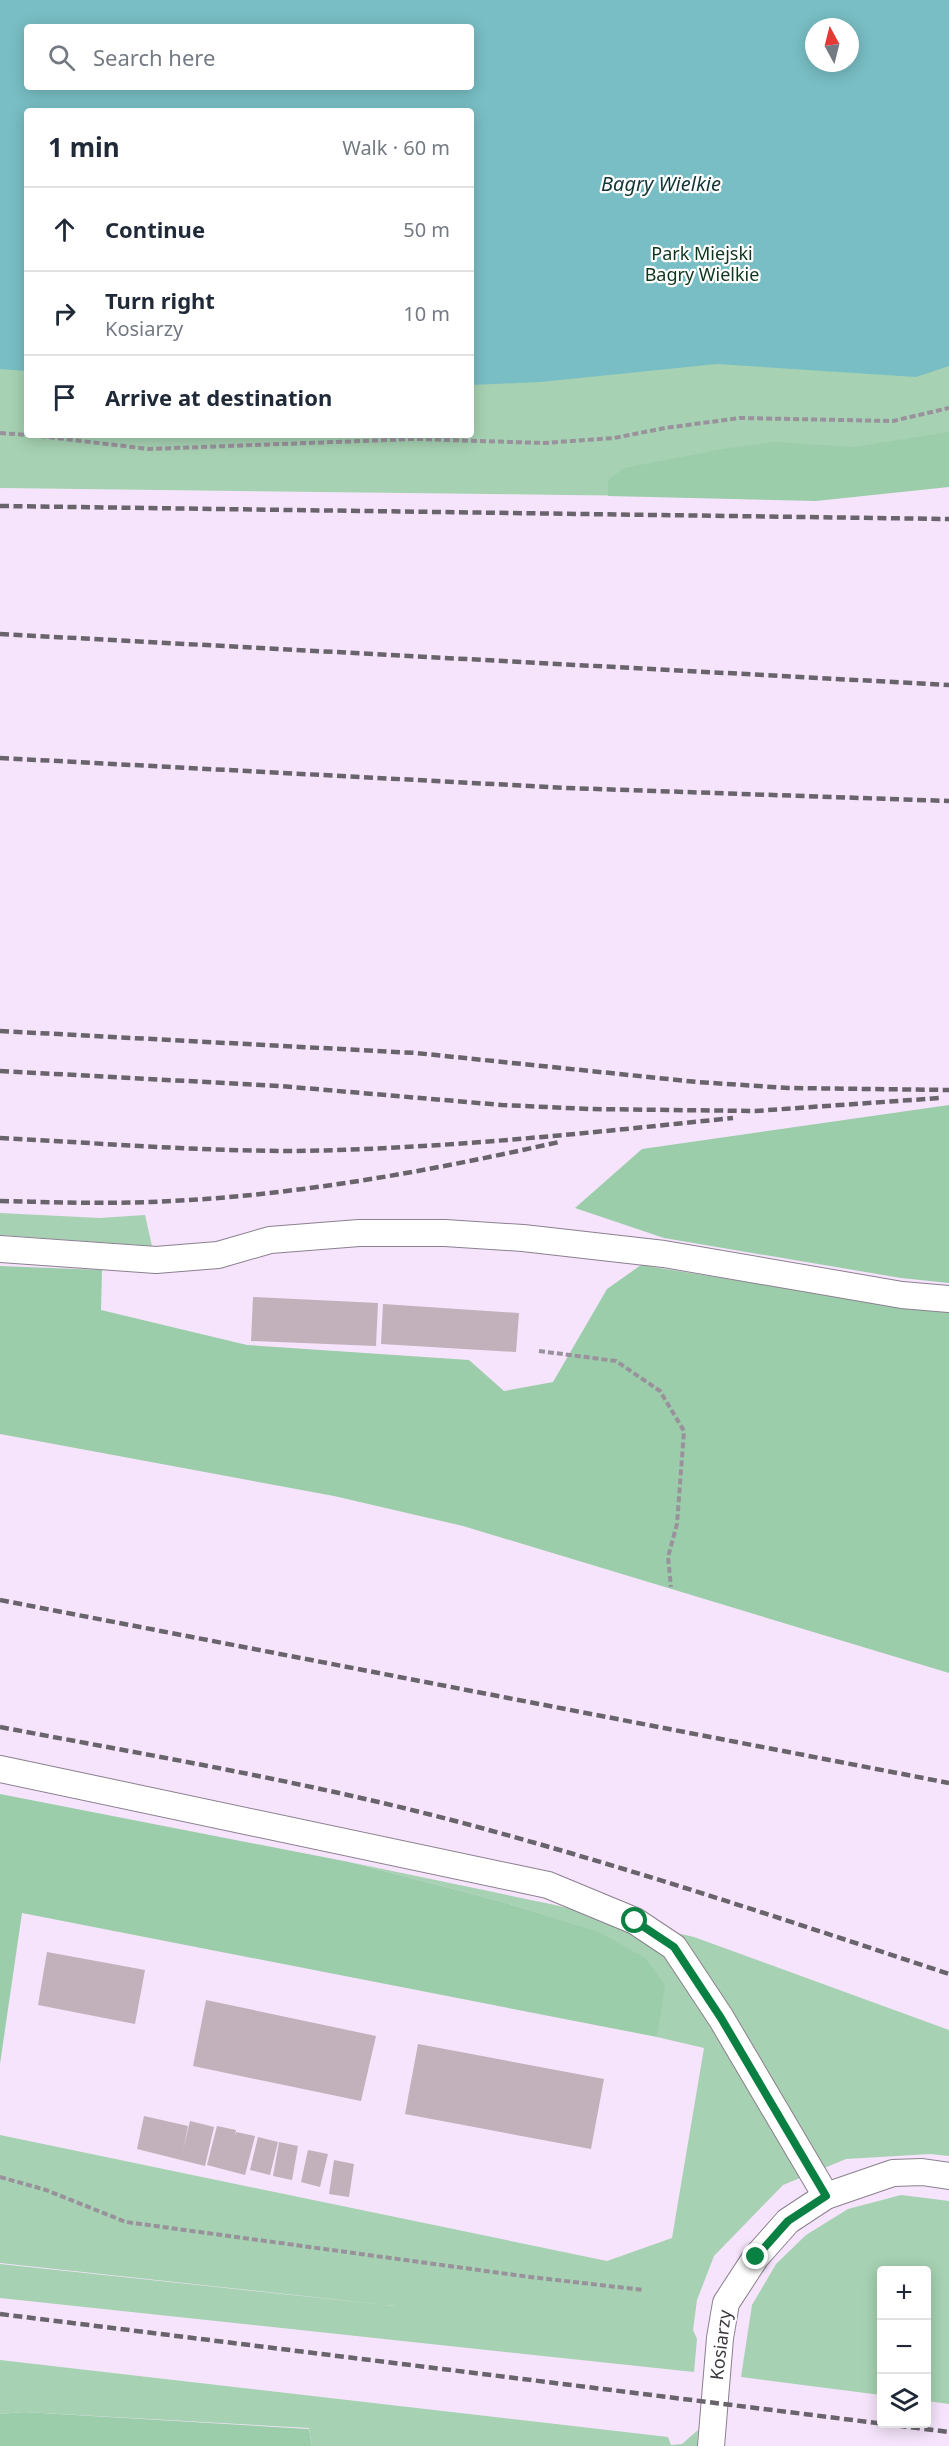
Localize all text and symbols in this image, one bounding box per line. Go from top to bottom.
north arrow [805,18,859,72]
search box [24,24,474,90]
icon: search [45,41,78,74]
text: Search here [93,42,215,72]
text: 1 min [48,129,120,165]
text: Walk · 60 m [342,134,450,161]
water label: Bagry Wielkie [601,170,721,197]
icon: ahead [48,213,81,246]
text: Continue [105,214,205,244]
text: 50 m [403,216,450,243]
park label: Park Miejski Bagry Wielkie [645,241,759,286]
text: Turn right [105,285,215,315]
icon: right [48,297,81,330]
text: 10 m [403,300,450,327]
text: Kosiarzy [105,315,183,342]
icon: arrive [48,381,81,414]
text: Arrive at destination [105,382,332,412]
route start [621,1907,647,1933]
route end [742,2243,768,2269]
map controls [877,2266,931,2428]
button: + [877,2266,931,2320]
street label: Kosiarzy [704,2308,736,2381]
button: − [877,2320,931,2374]
button: layers [877,2374,931,2428]

